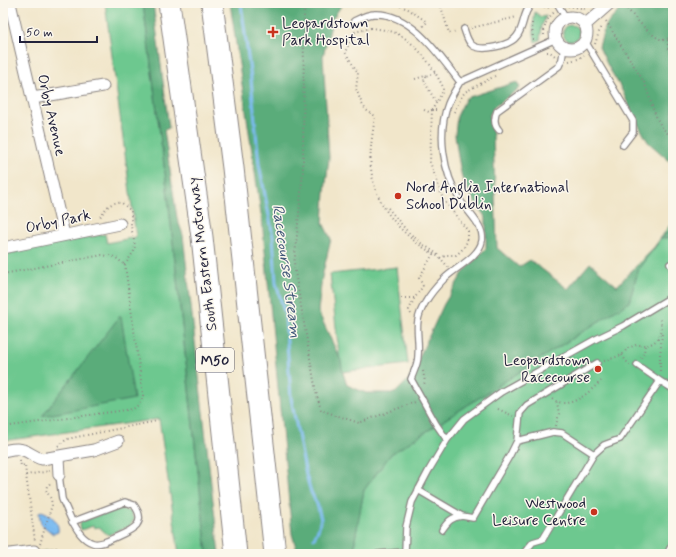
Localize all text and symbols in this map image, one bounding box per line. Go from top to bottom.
place label: Leopardstown Park Hospital [282,14,370,51]
scale bar [20,18,97,44]
text: 50 m [26,25,53,41]
marker: Leopardstown Park Hospital [267,26,279,38]
street label: Orby Avenue [32,72,70,158]
street label: South Eastern Motorway [184,176,222,332]
place label: Nord Anglia International School Dublin [406,178,569,215]
marker: Nord Anglia International School Dublin [393,191,403,201]
water label: Racecourse Stream [267,203,306,339]
street label: Orby Park [24,205,93,239]
road number: M50 [196,348,234,372]
place label: Leopardstown Racecourse [504,351,590,388]
marker: Leopardstown Racecourse [593,364,603,374]
place label: Westwood Leisure Centre [492,494,586,531]
marker: Westwood Leisure Centre [589,507,599,517]

